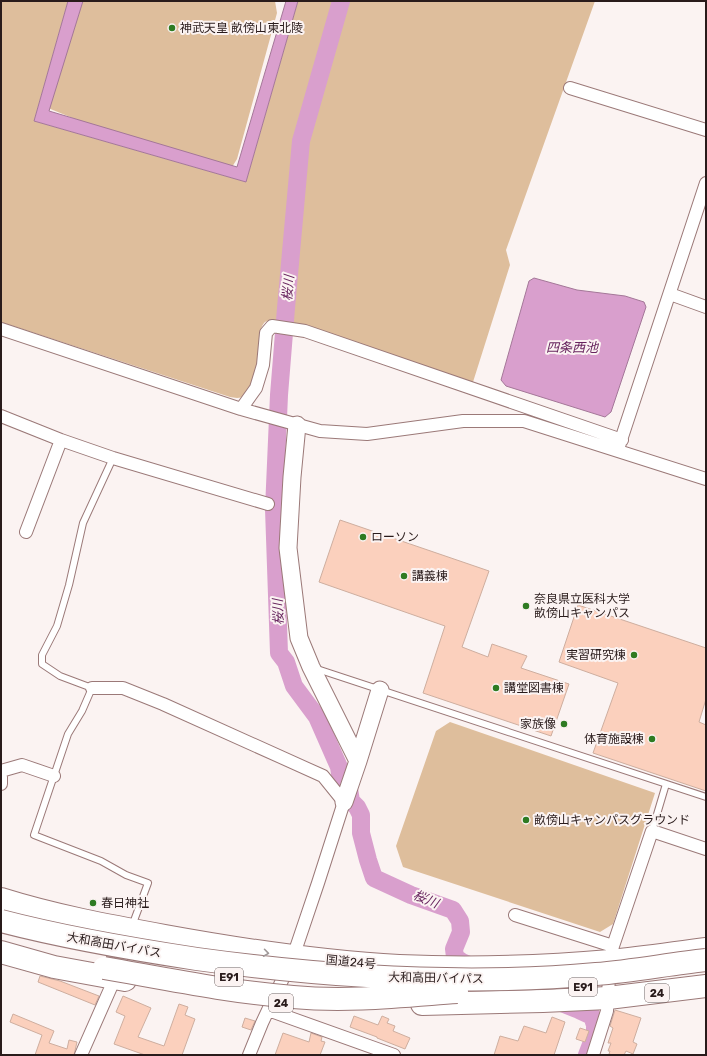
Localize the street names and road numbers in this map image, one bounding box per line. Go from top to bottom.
street label: 大和高田バイパス [66,930,162,960]
street label: 国道24号 [325,953,377,971]
road number: E91 [215,968,243,986]
street label: 大和高田バイパス [388,970,484,986]
road number: E91 [569,978,597,996]
road number: 24 [645,984,669,1002]
road number: 24 [269,994,293,1012]

